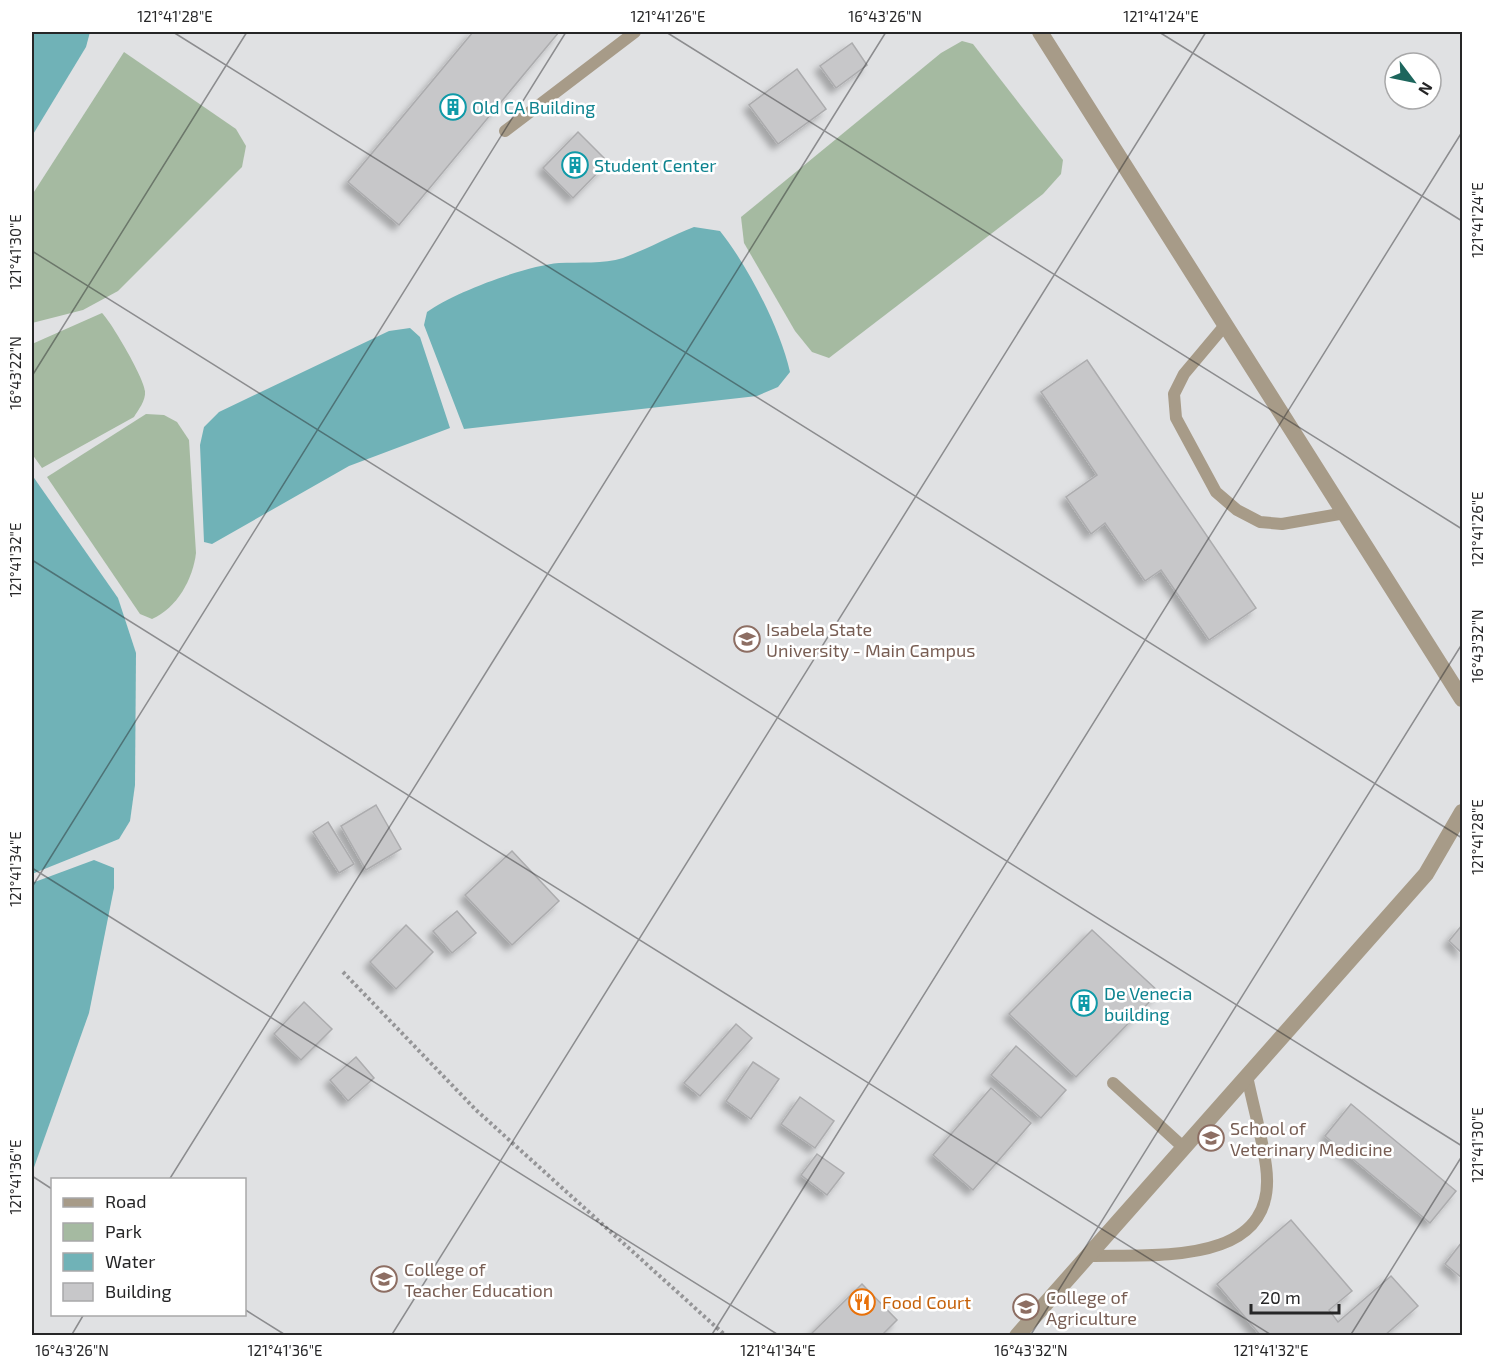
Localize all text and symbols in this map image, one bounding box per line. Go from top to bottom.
text: 121°41'28"E [137,7,213,25]
text: 121°41'26"E [631,7,705,25]
text: 16°43'26"N [848,7,922,25]
text: 121°41'24"E [1123,7,1199,25]
north arrow [1383,51,1443,111]
text: N [1415,79,1437,99]
building icon: Old CA Building [438,92,468,122]
place label: Old CA Building [472,96,595,118]
building icon: Student Center [560,150,590,180]
place label: Student Center [594,154,717,176]
text: 121°41'24"E [1468,182,1486,258]
text: 121°41'30"E [6,214,24,290]
text: 16°43'22"N [6,336,24,410]
text: 121°41'26"E [1468,492,1486,566]
text: 121°41'32"E [6,523,24,597]
text: 16°43'32"N [1468,609,1486,683]
place label: Isabela State University - Main Campus [766,618,975,661]
school or university icon: Isabela State University - Main Campus [732,624,762,654]
text: 121°41'28"E [1468,799,1486,875]
text: 121°41'34"E [6,831,24,907]
place label: De Venecia building [1104,982,1192,1025]
building icon: De Venecia building [1069,988,1099,1018]
text: 121°41'30"E [1468,1107,1486,1183]
place label: School of Veterinary Medicine [1230,1117,1392,1160]
school or university icon: School of Veterinary Medicine [1196,1123,1226,1153]
text: 121°41'36"E [6,1140,24,1214]
legend [51,1178,246,1316]
text: Road [105,1190,146,1212]
text: Park [105,1220,142,1242]
text: Water [105,1250,155,1272]
place label: College of Teacher Education [404,1258,553,1301]
school or university icon: College of Teacher Education [369,1264,399,1294]
scale bar [1251,1277,1340,1315]
text: Building [105,1280,172,1302]
place label: College of Agriculture [1046,1286,1137,1329]
text: 20 m [1260,1286,1301,1308]
restaurant icon: Food Court [847,1287,877,1317]
place label: Food Court [882,1291,971,1313]
school or university icon: College of Agriculture [1011,1292,1041,1322]
text: 16°43'26"N [35,1341,109,1359]
text: 121°41'36"E [248,1341,322,1359]
text: 121°41'34"E [740,1341,816,1359]
text: 16°43'32"N [994,1341,1068,1359]
text: 121°41'32"E [1234,1341,1308,1359]

